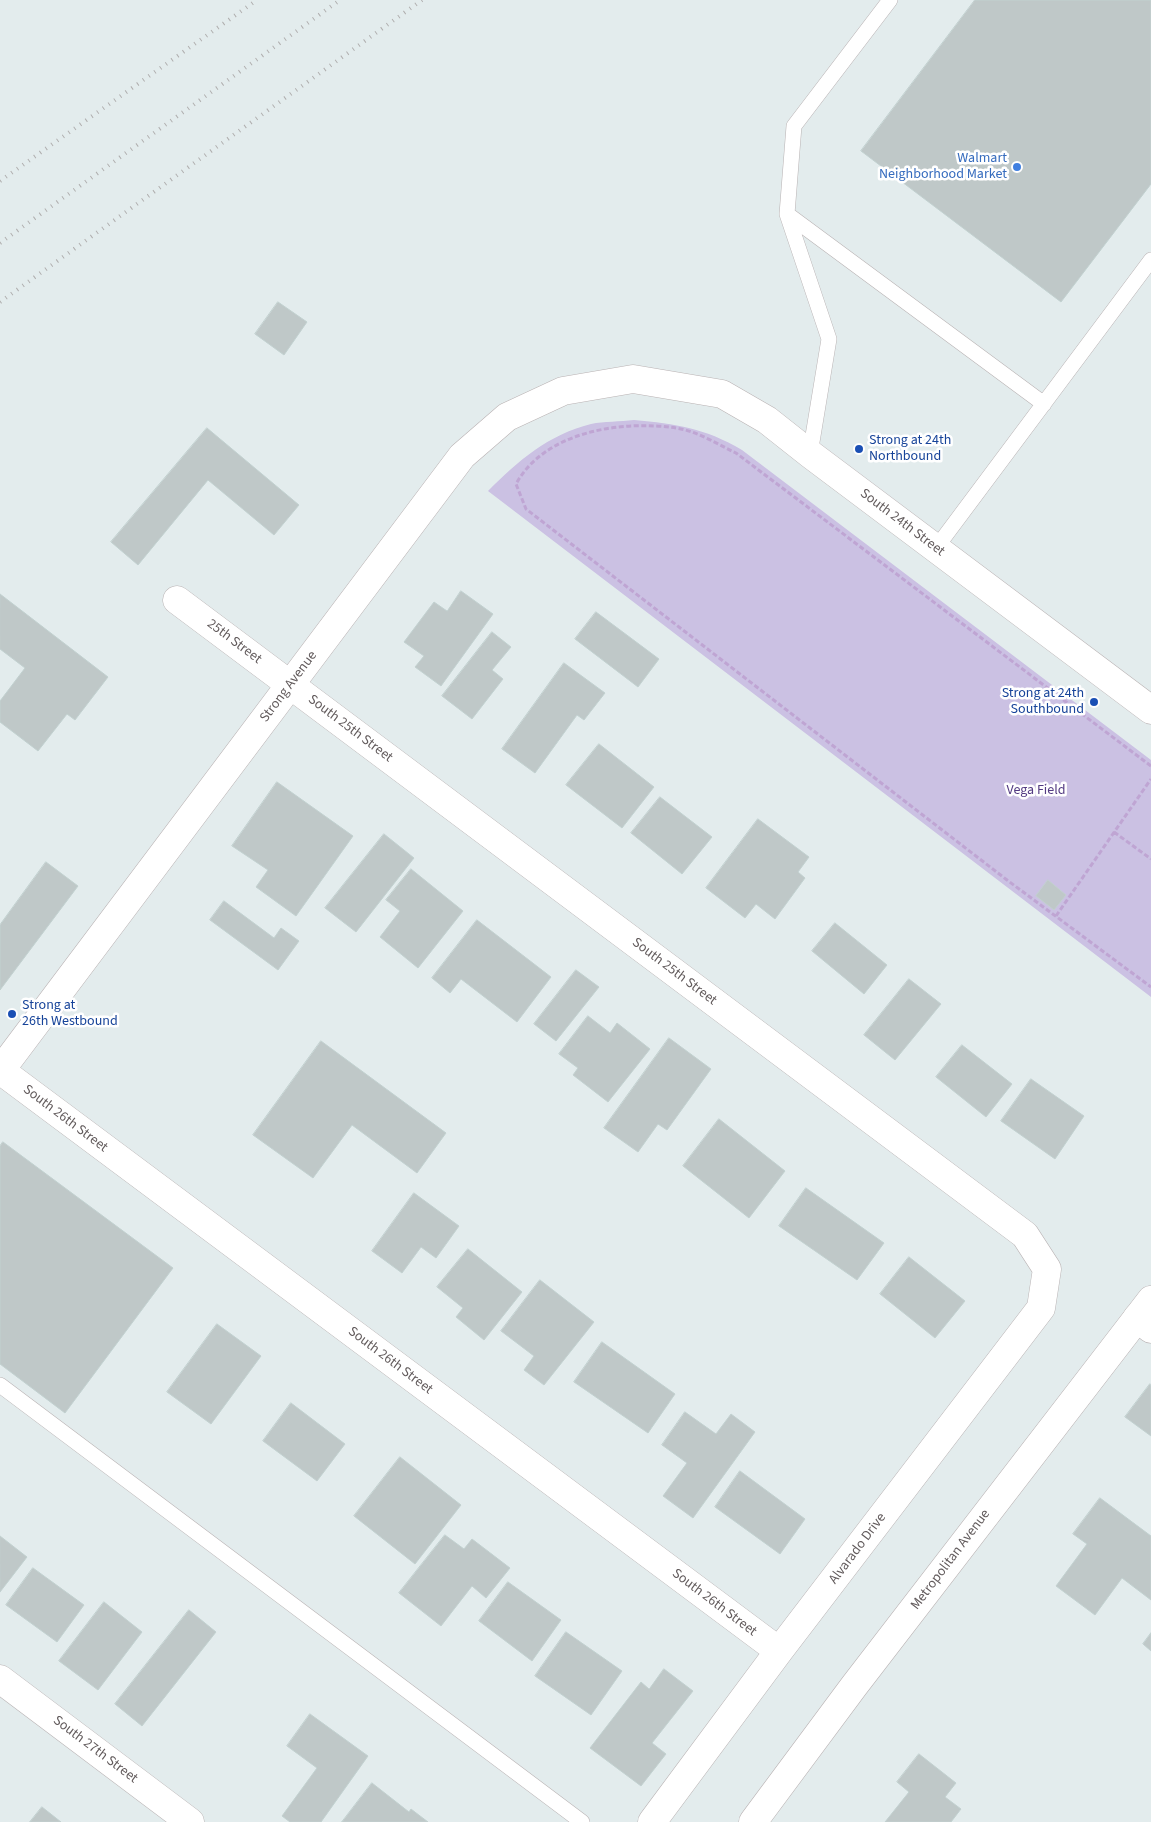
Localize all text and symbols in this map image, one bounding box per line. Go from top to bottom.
place label: Walmart Neighborhood Market [879,151,1007,184]
marker: Walmart Neighborhood Market [1011,161,1023,173]
place label: Strong at 24th Northbound [869,433,951,466]
marker: Strong at 24th Northbound [853,443,865,455]
street label: South 24th Street [856,486,948,560]
street label: 25th Street [203,616,265,668]
street label: Strong Avenue [257,648,321,726]
place label: Strong at 24th Southbound [1002,686,1084,719]
street label: South 25th Street [304,692,396,766]
marker: Strong at 24th Southbound [1088,696,1100,708]
park label: Vega Field [1006,783,1066,799]
street label: South 25th Street [628,935,720,1009]
place label: Strong at 26th Westbound [22,998,118,1030]
marker: Strong at 26th Westbound [6,1008,18,1020]
street label: South 26th Street [19,1082,111,1156]
street label: South 26th Street [344,1324,436,1398]
street label: Metropolitan Avenue [908,1506,994,1614]
street label: Alvarado Drive [826,1510,890,1588]
street label: South 26th Street [668,1566,760,1640]
street label: South 27th Street [49,1713,141,1787]

